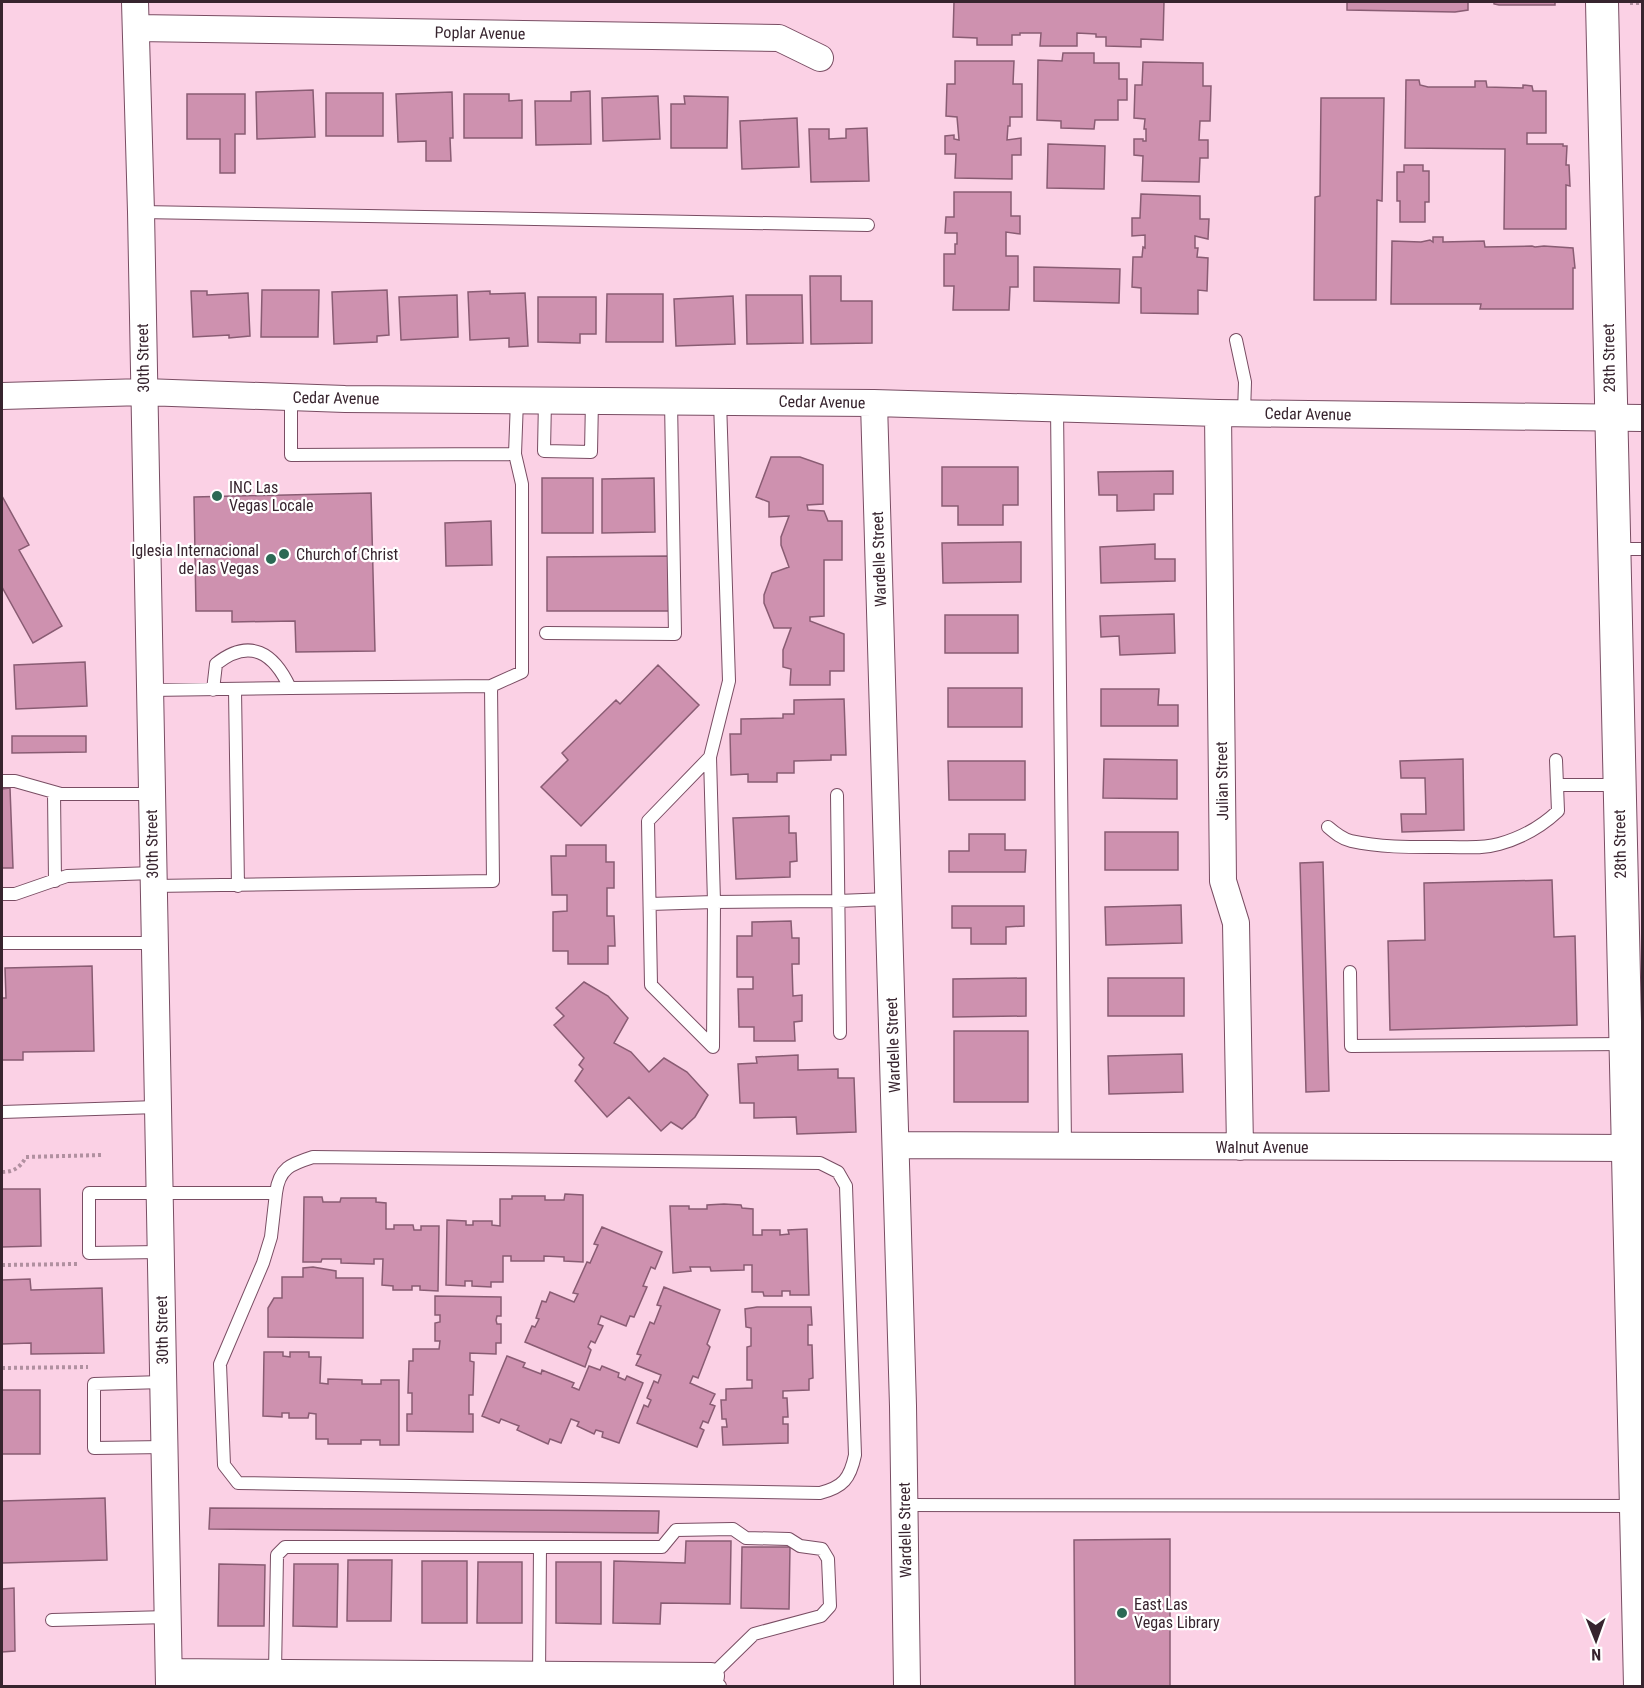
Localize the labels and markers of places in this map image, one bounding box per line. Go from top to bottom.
place label: INC Las Vegas Locale [229,478,314,515]
marker: INC Las Vegas Locale [210,489,224,503]
place label: Iglesia Internacional de las Vegas [131,541,259,578]
place label: Church of Christ [296,545,398,564]
marker: Church of Christ [277,547,291,561]
marker: Iglesia Internacional de las Vegas [264,552,278,566]
place label: East Las Vegas Library [1134,1595,1220,1632]
marker: East Las Vegas Library [1115,1606,1129,1620]

